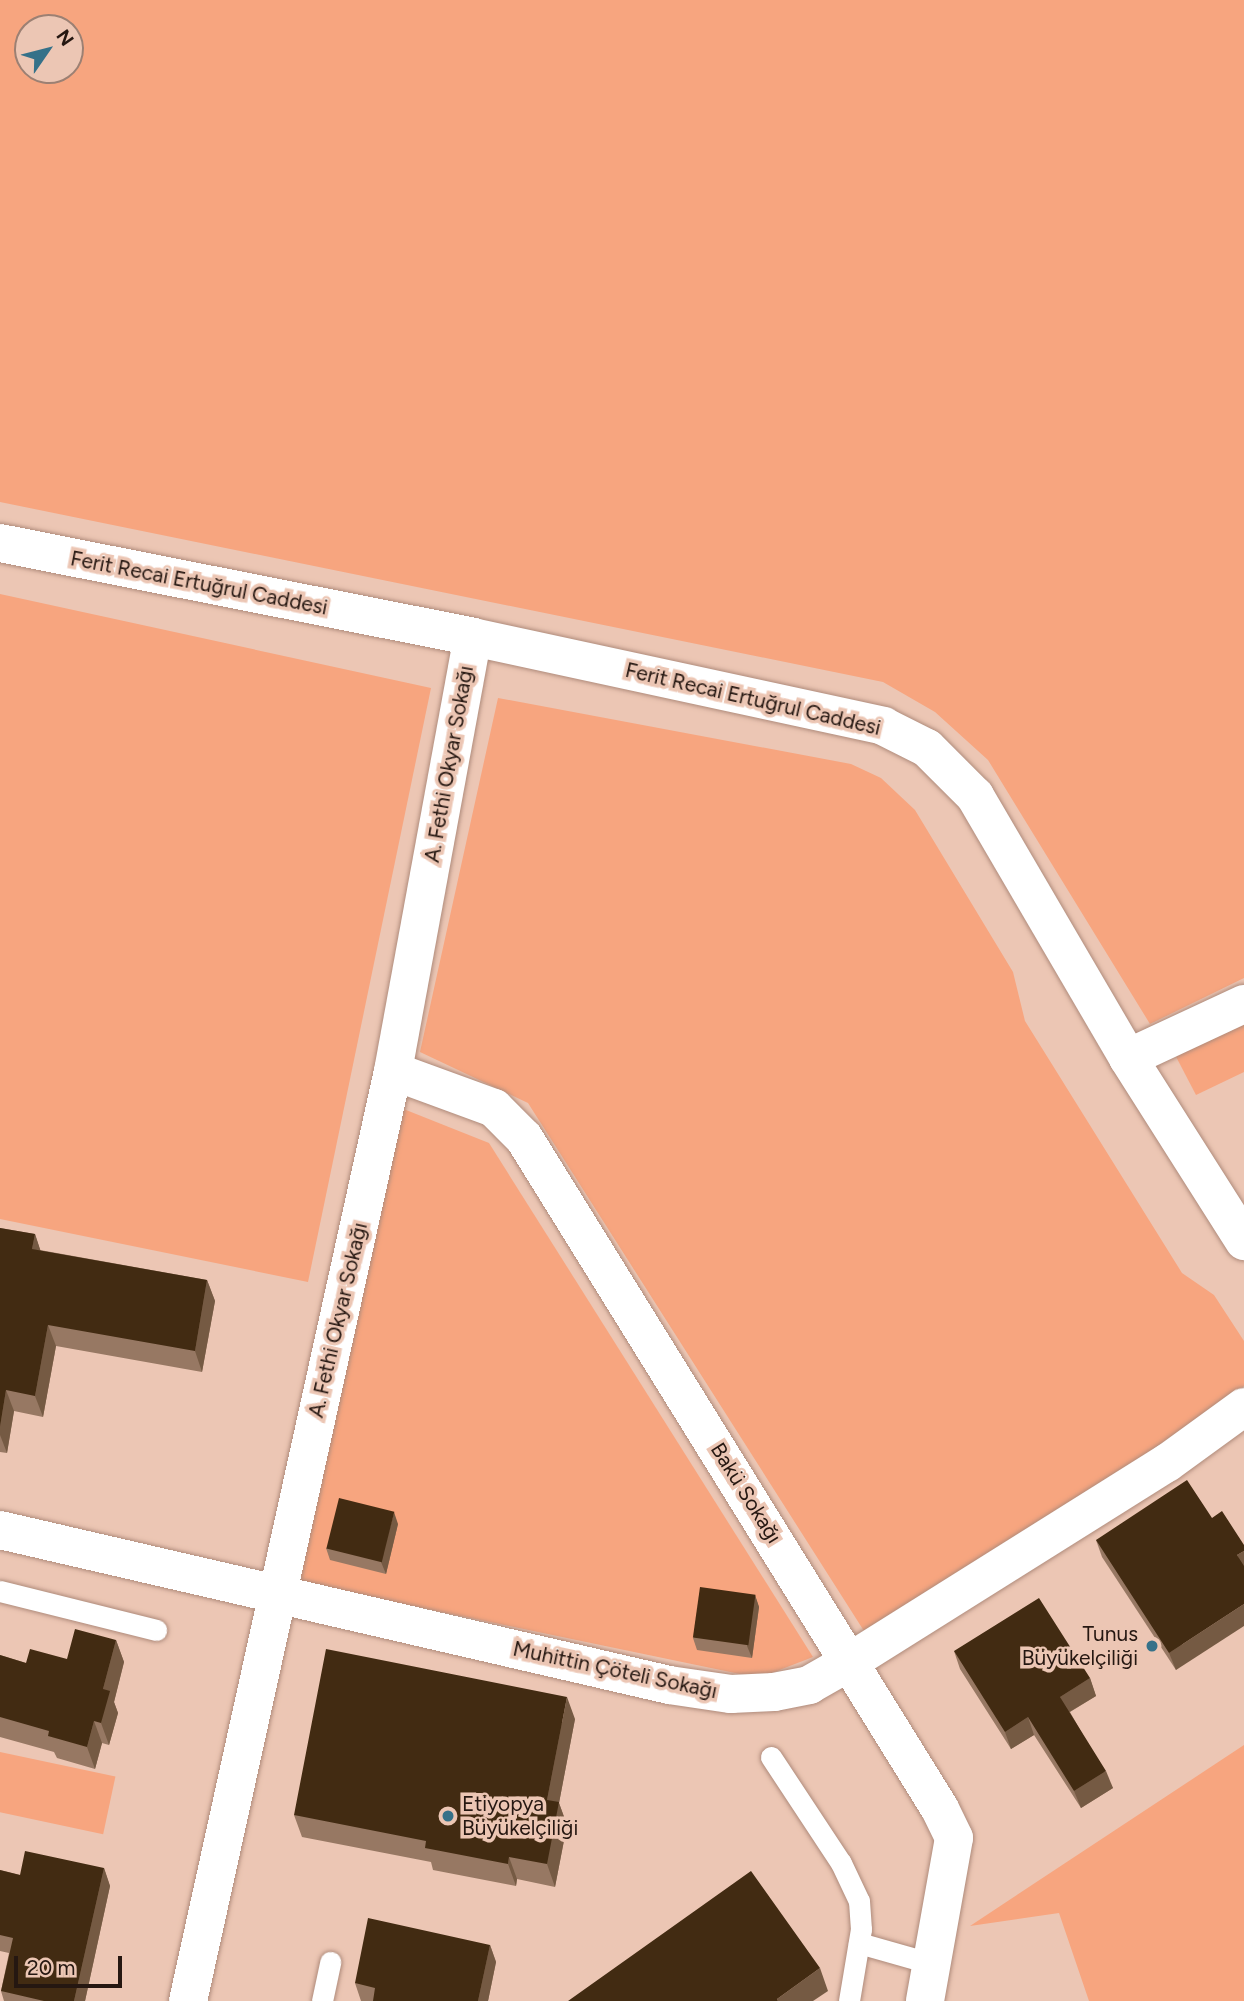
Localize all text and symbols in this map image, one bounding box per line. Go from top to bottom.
north arrow [14,14,84,84]
text: N [51,25,79,50]
street label: Ferit Recai Ertuğrul Caddesi [68,546,330,620]
street label: Ferit Recai Ertuğrul Caddesi [623,657,883,741]
street label: A. Fethi Okyar Sokağı [419,664,479,864]
street label: A. Fethi Okyar Sokağı [303,1220,373,1420]
street label: Bakü Sokağı [705,1438,787,1548]
place label: Tunus Büyükelçiliği [1022,1621,1138,1671]
street label: Muhittin Çöteli Sokağı [511,1636,719,1704]
marker: Tunus Büyükelçiliği [1144,1638,1160,1654]
place label: Etiyopya Büyükelçiliği [462,1791,578,1841]
marker: Etiyopya Büyükelçiliği [440,1808,456,1824]
scale bar [18,1941,126,1985]
text: 20 m [27,1955,75,1980]

